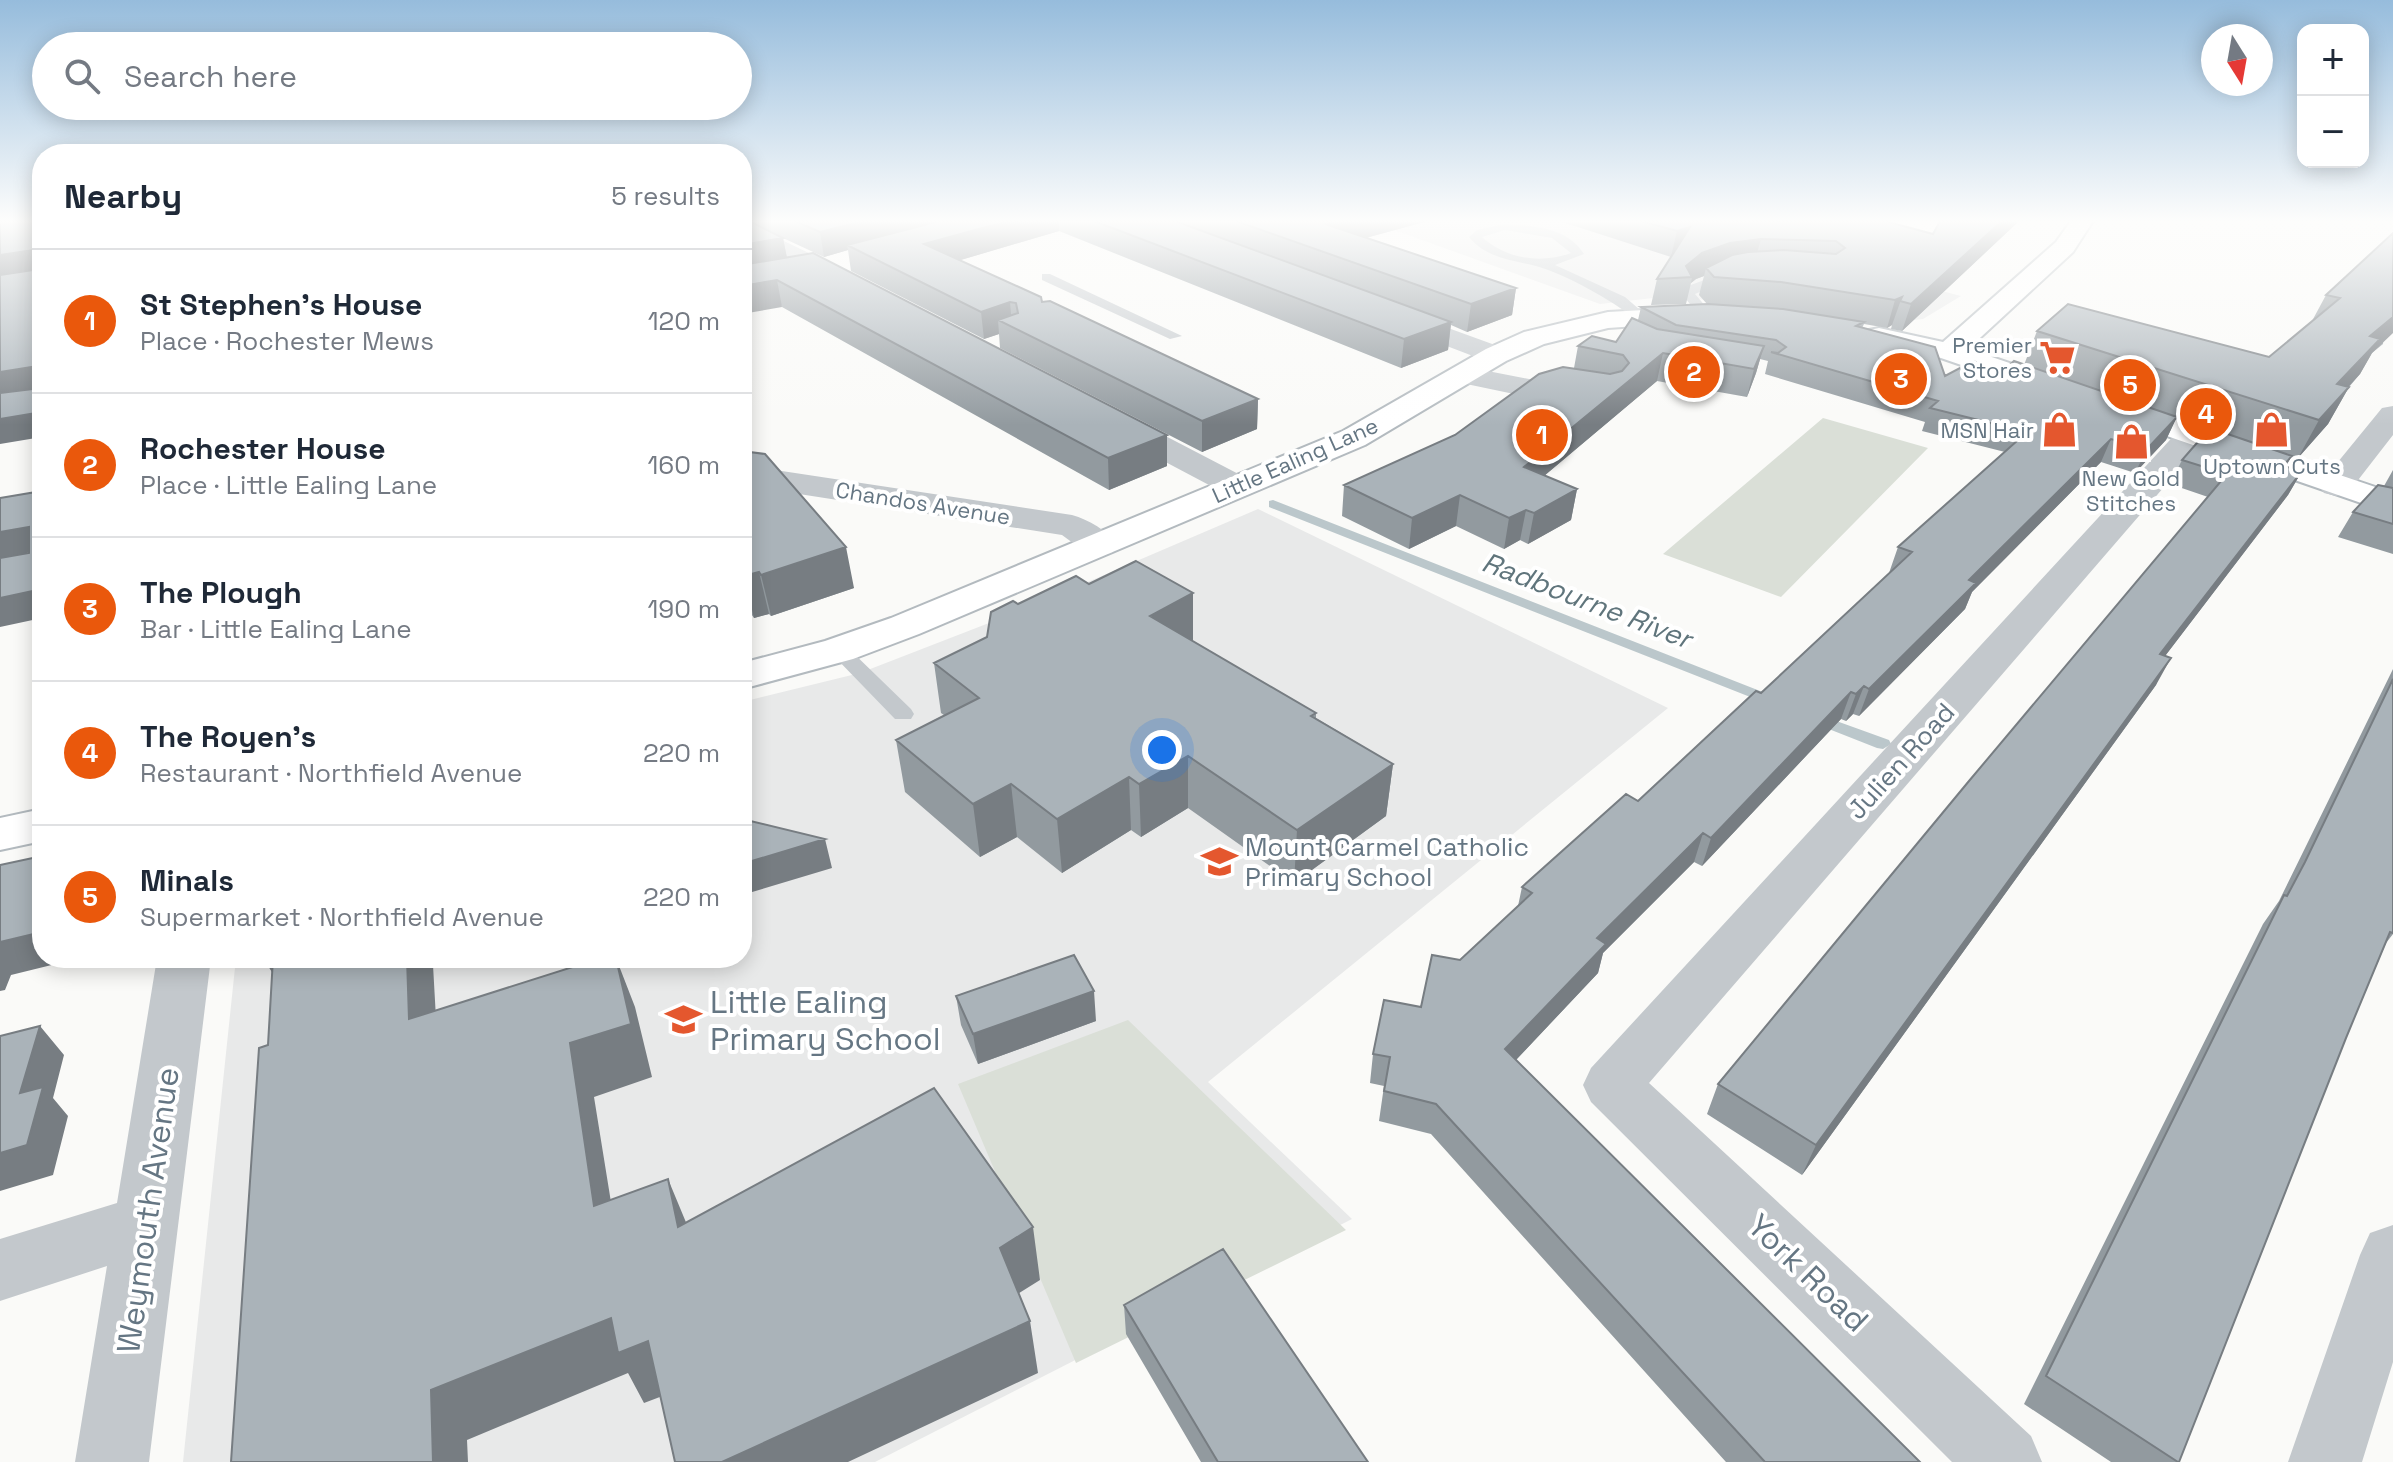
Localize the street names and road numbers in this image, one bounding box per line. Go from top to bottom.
street label: Little Ealing Lane [1208,411,1382,509]
street label: Chandos Avenue [834,475,1012,531]
street label: Julien Road [1840,696,1962,826]
street label: Weymouth Avenue [108,1065,188,1355]
street label: York Road [1739,1206,1877,1340]

